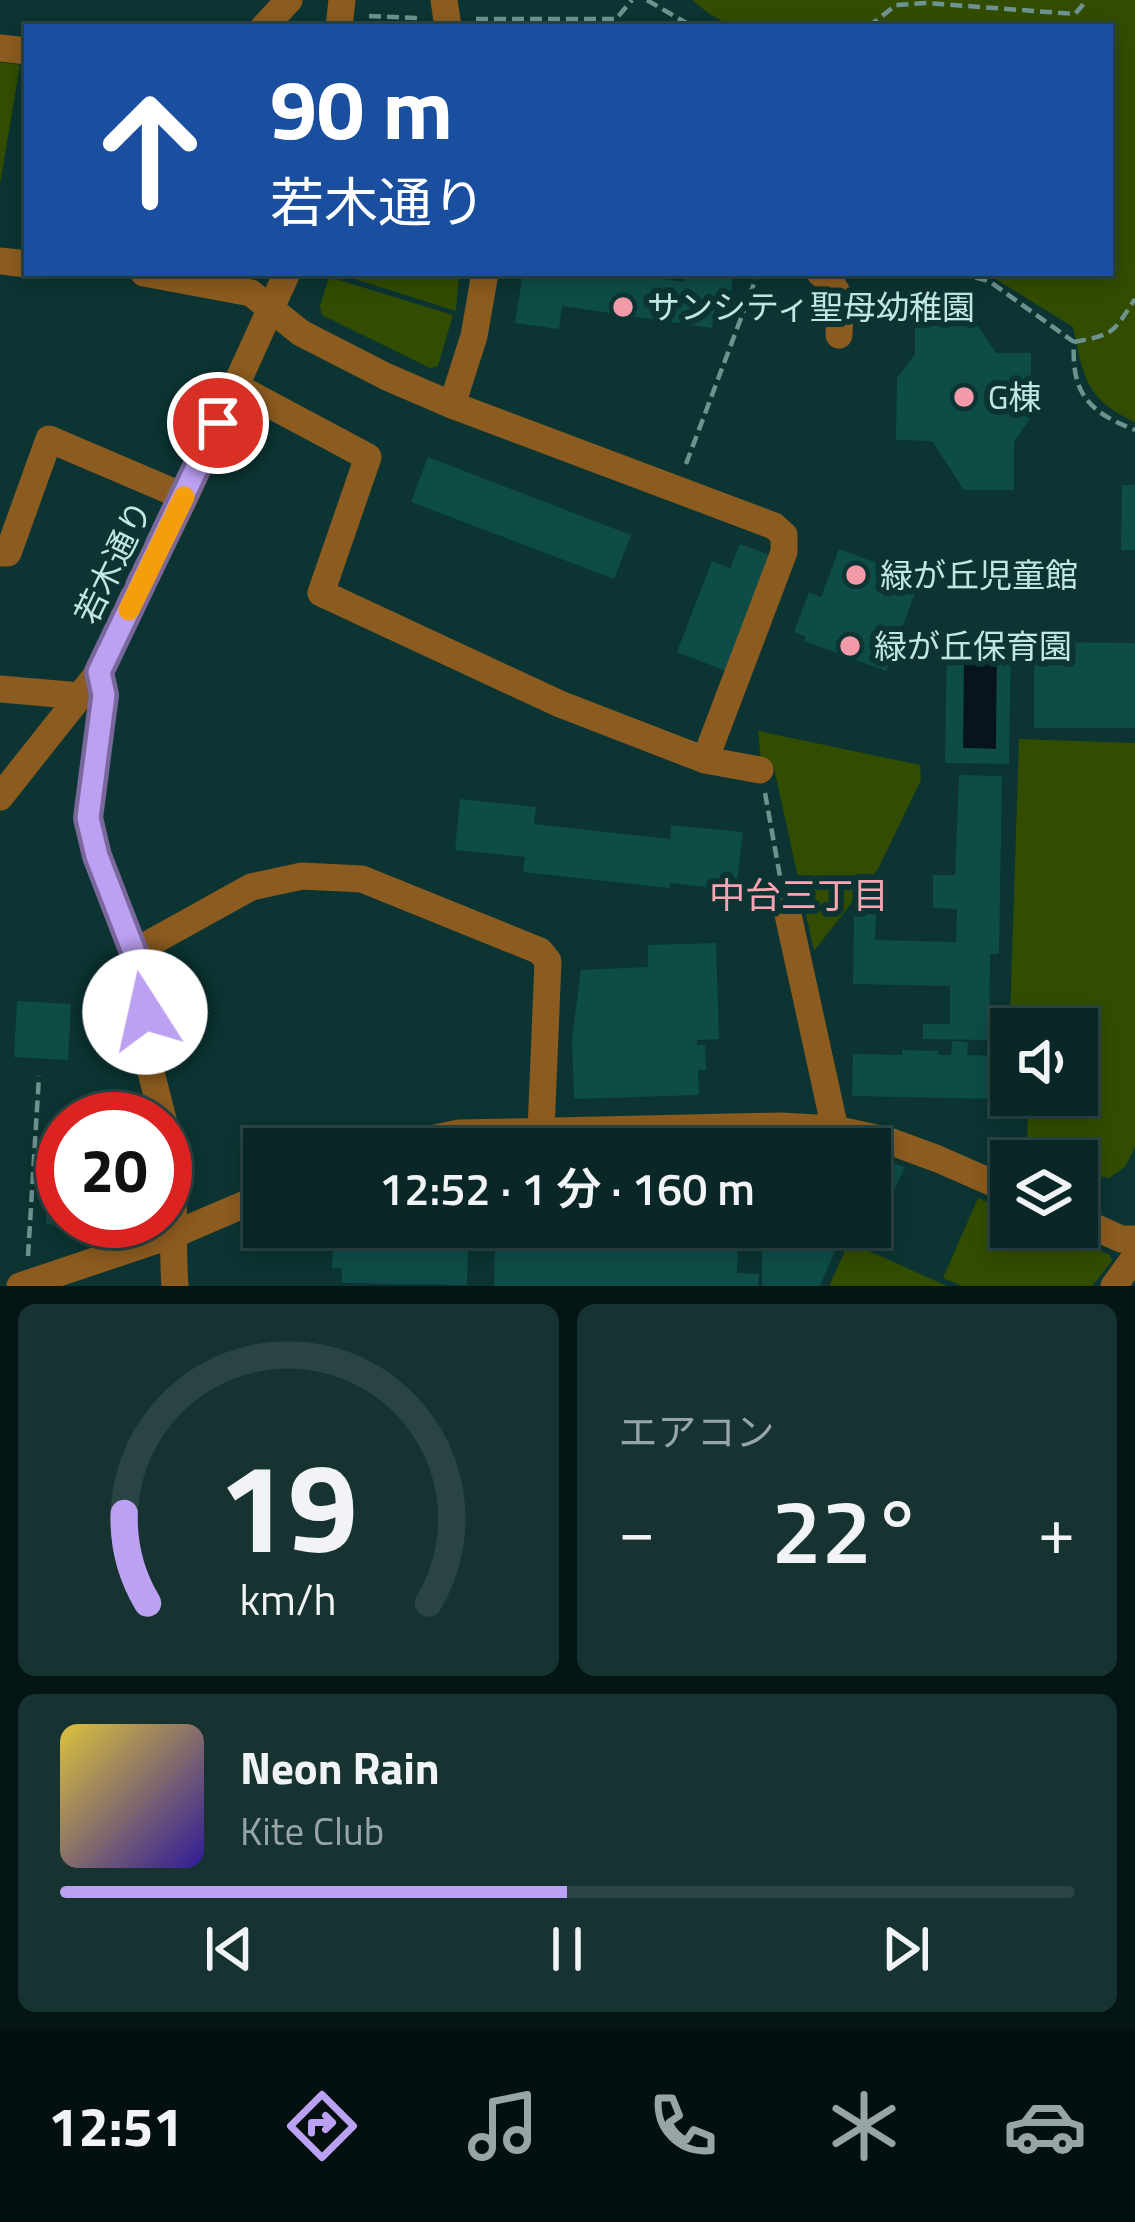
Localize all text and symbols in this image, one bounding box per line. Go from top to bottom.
text: 90 m [270,44,453,172]
icon: ahead [72,72,228,228]
text: 若木通り [270,161,486,243]
place label: サンシティ聖母幼稚園 [647,282,975,332]
marker: サンシティ聖母幼稚園 [610,294,636,320]
pin [167,372,269,474]
place label: G棟 [988,372,1041,422]
marker: G棟 [951,384,977,410]
icon: arrive [185,390,251,456]
street label: 若木通り [62,492,164,632]
place label: 緑が丘児童館 [880,550,1078,600]
marker: 緑が丘児童館 [843,562,869,588]
place label: 緑が丘保育園 [874,621,1072,671]
marker: 緑が丘保育園 [837,633,863,659]
district label: 中台三丁目 [709,867,889,922]
position arrow [82,949,208,1075]
map controls [990,1008,1098,1248]
button: sound [990,1008,1098,1116]
speed limit sign: 20 [36,1092,192,1248]
button: layers [990,1140,1098,1248]
text: 12:52 · 1 分 · 160 m [379,1154,755,1222]
text: エアコン [619,1402,775,1461]
text: 19 [218,1411,358,1600]
text: 22° [771,1461,922,1598]
text: − [619,1479,655,1580]
text: + [1038,1479,1075,1580]
text: km/h [240,1566,337,1632]
text: Neon Rain [240,1733,440,1801]
text: Kite Club [240,1801,384,1860]
icon: previous [196,1916,262,1982]
icon: pause [534,1916,600,1982]
icon: next [873,1916,939,1982]
icon: directions [280,2084,364,2168]
icon: music [461,2084,545,2168]
icon: phone [641,2084,725,2168]
icon: climate [822,2084,906,2168]
icon: car [1003,2084,1087,2168]
text: 12:51 [48,2085,183,2167]

